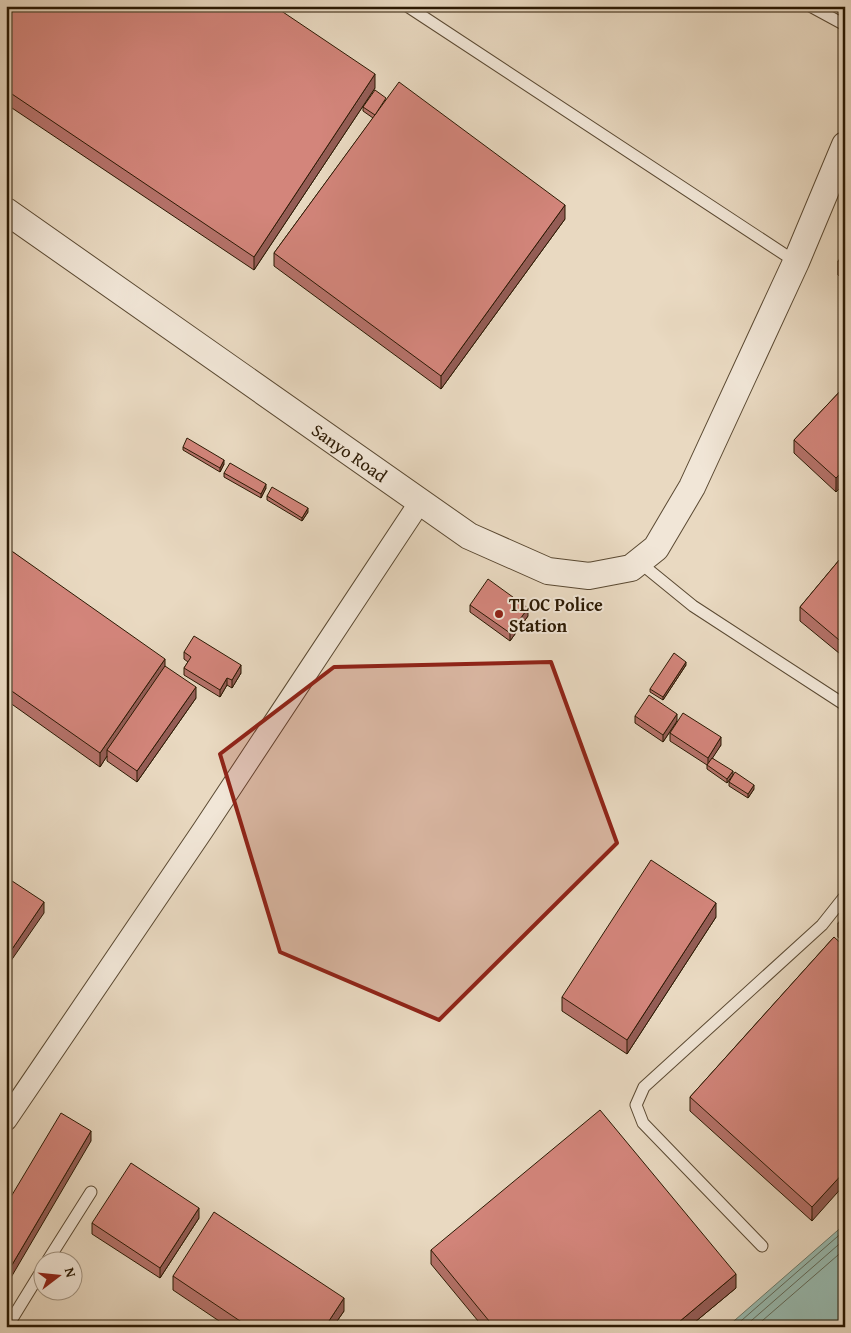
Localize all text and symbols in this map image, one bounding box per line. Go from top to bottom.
street label: Sanyo Road [306,416,393,489]
place label: TLOC Police Station [509,591,603,639]
marker: TLOC Police Station [493,608,505,620]
north arrow [32,1250,82,1300]
text: N [60,1265,82,1280]

